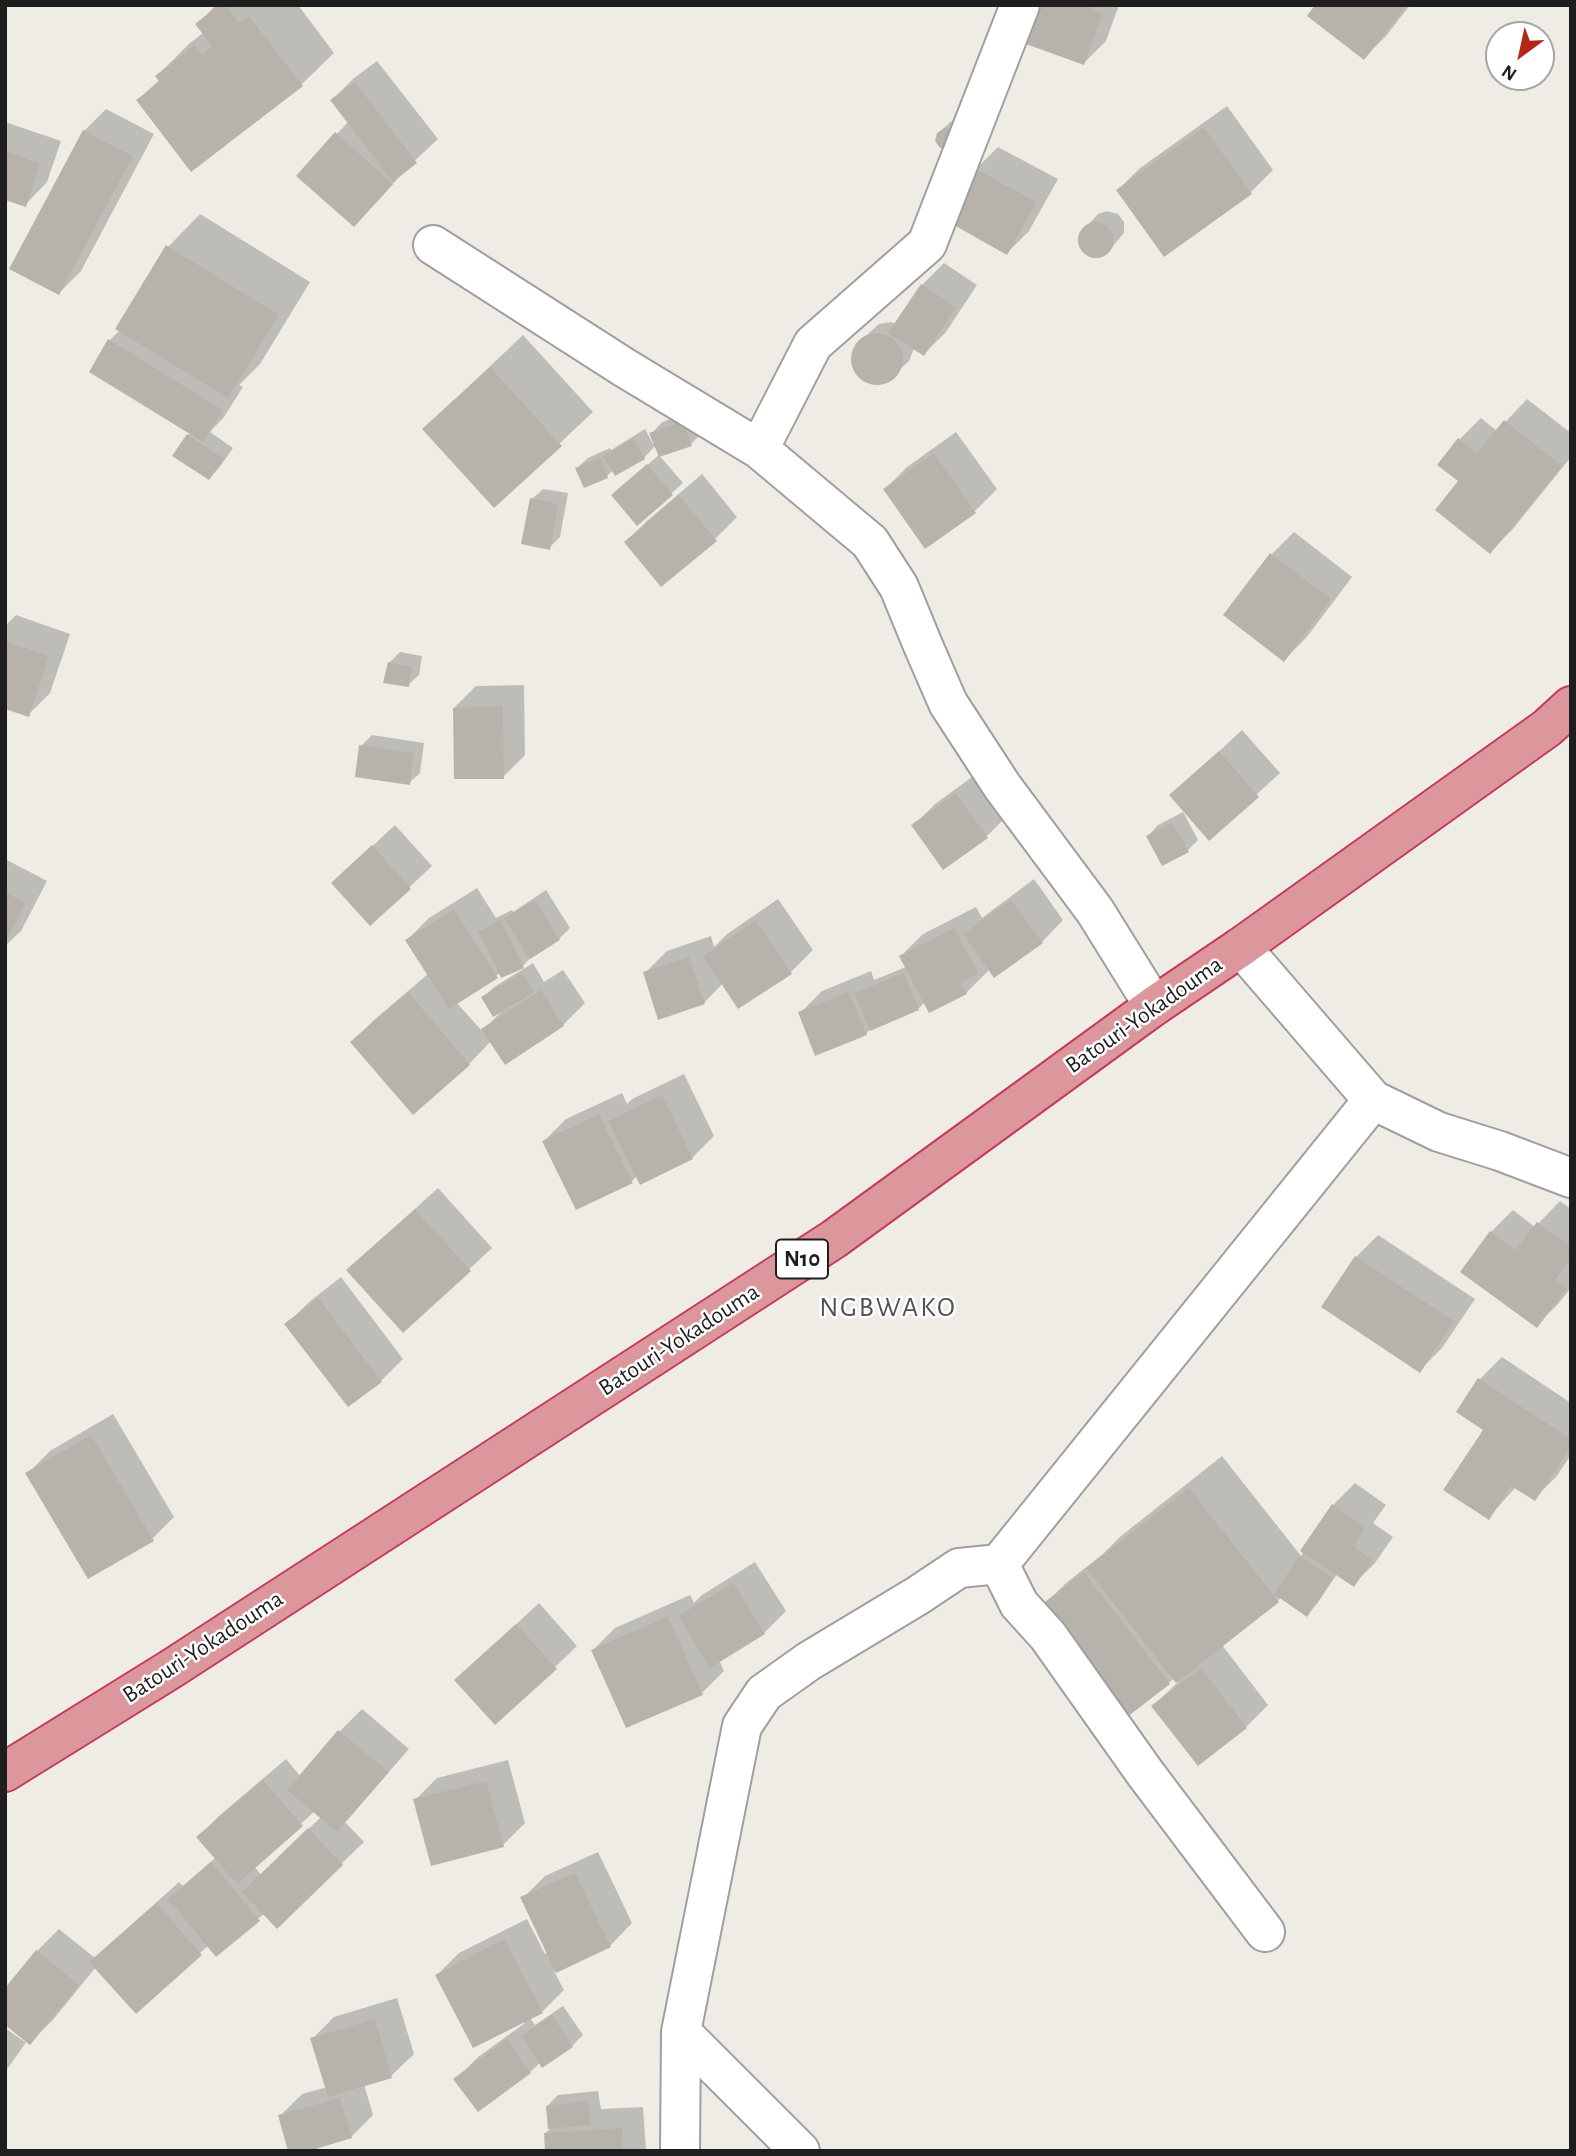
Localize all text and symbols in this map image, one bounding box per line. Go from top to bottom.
north arrow [1485,21,1555,91]
text: N [1499,61,1520,84]
street label: Batouri-Yokadouma [1060,950,1228,1080]
road number: N10 [776,1240,828,1278]
street label: Batouri-Yokadouma [593,1277,765,1403]
district label: NGBWAKO [820,1291,956,1325]
street label: Batouri-Yokadouma [117,1584,289,1710]

